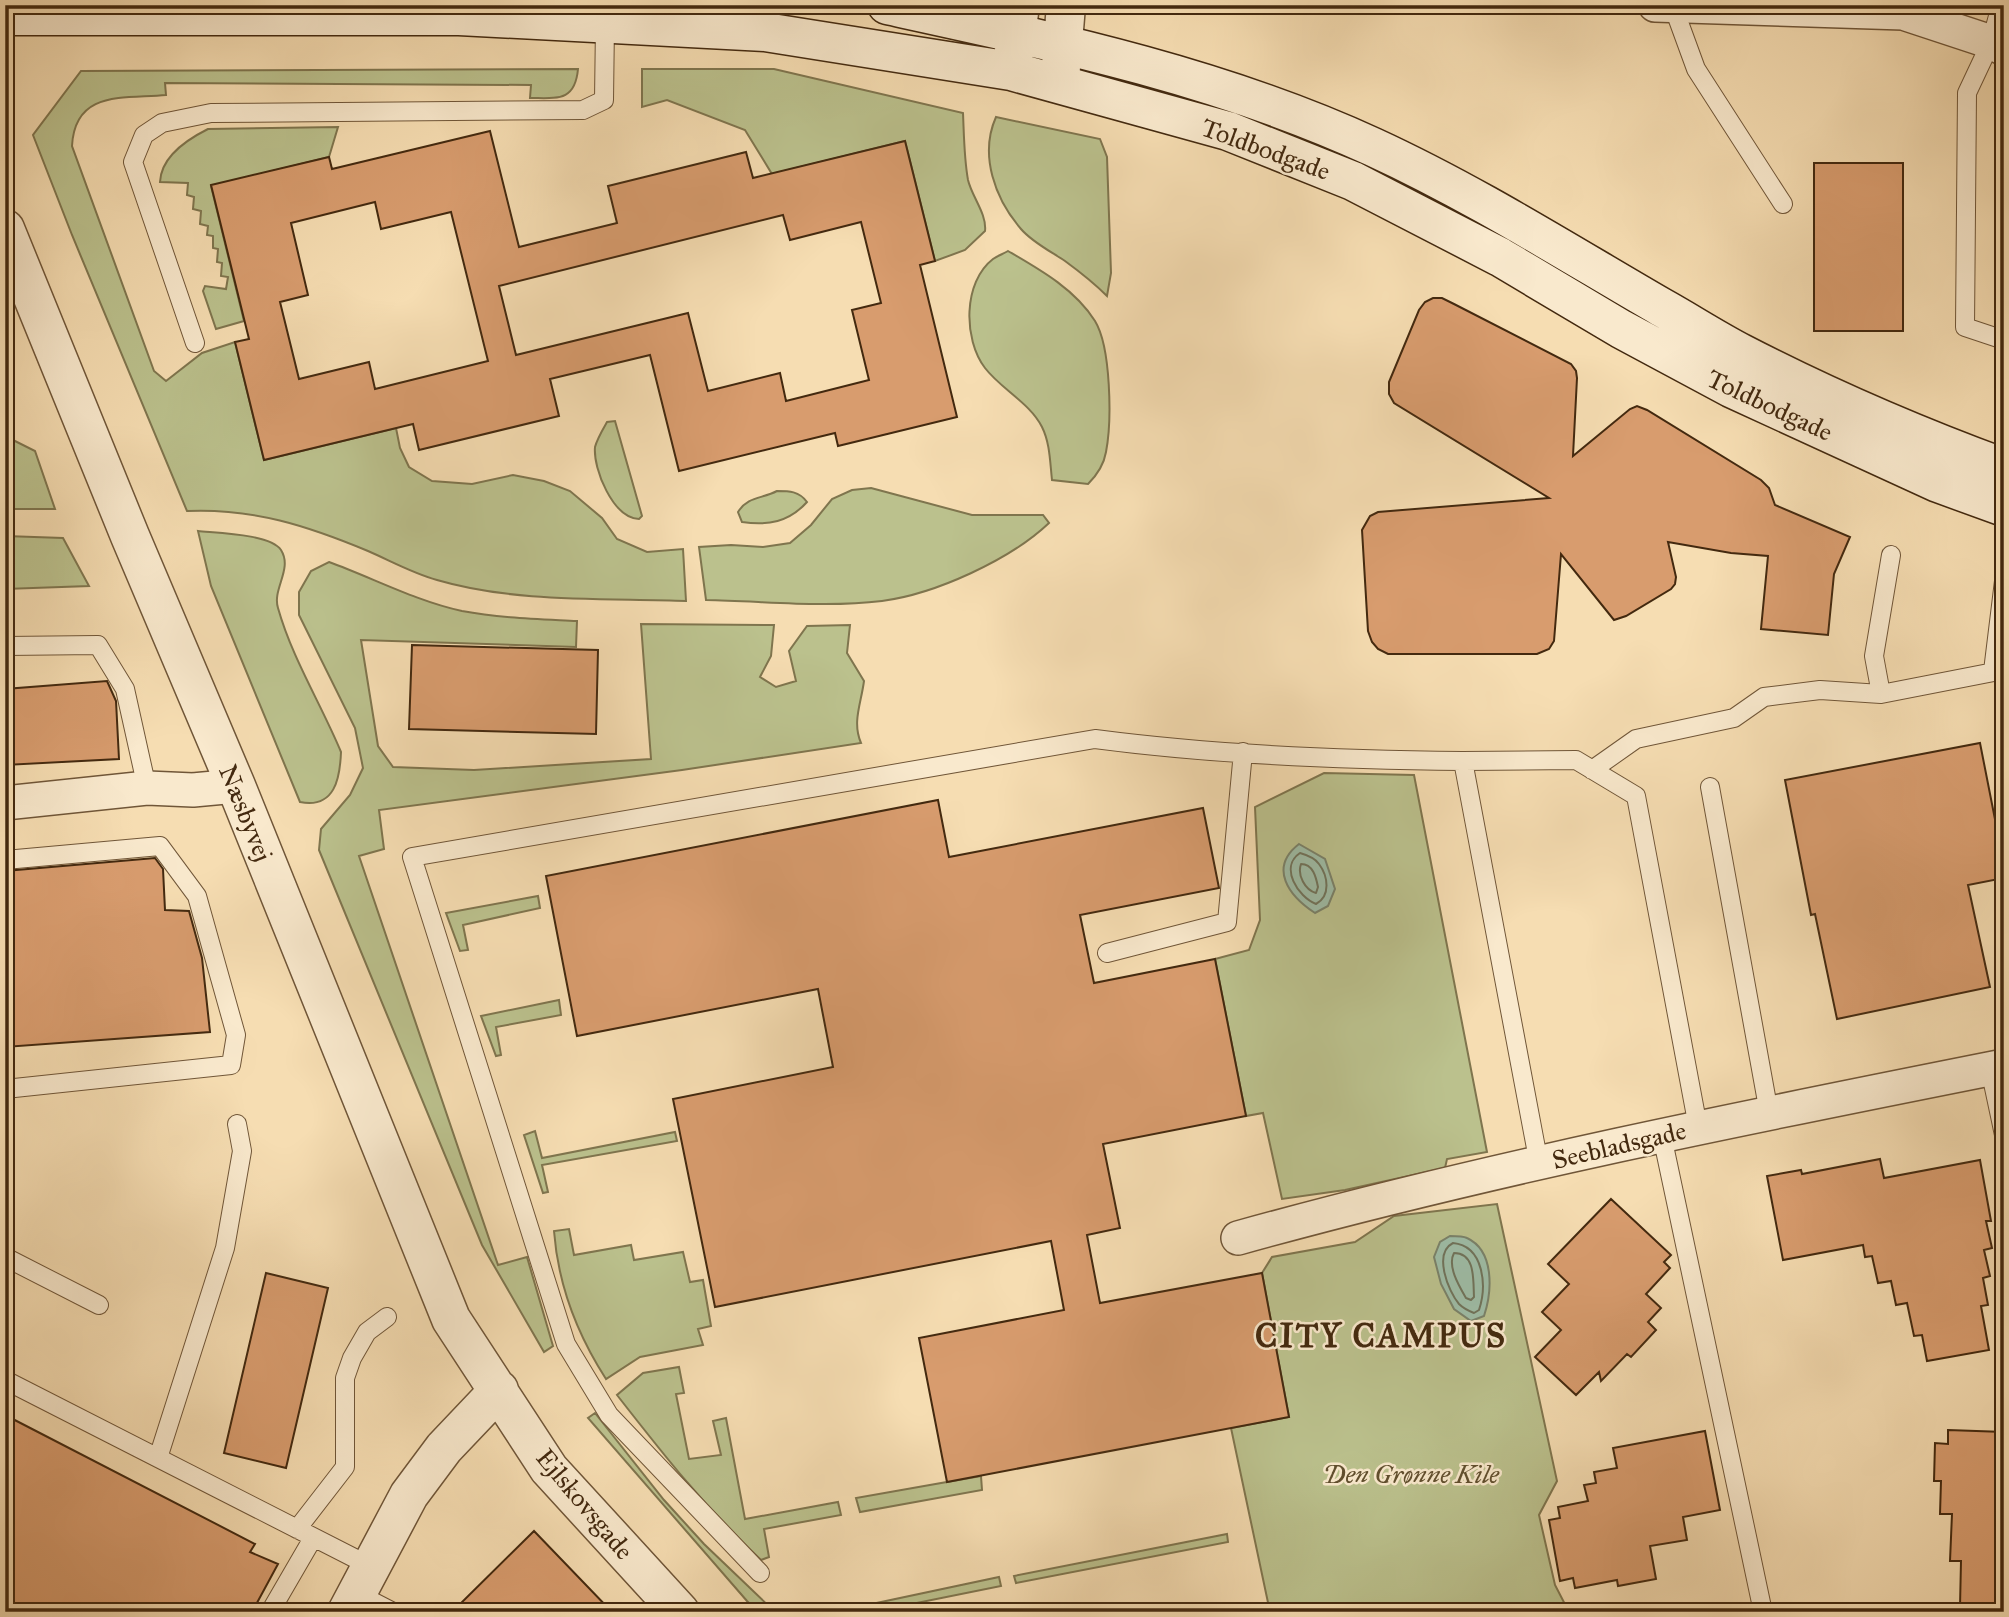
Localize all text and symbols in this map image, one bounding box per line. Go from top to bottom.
street label: Toldbodgade [1197,111,1335,187]
street label: Toldbodgade [1702,362,1838,448]
street label: Næsbyvej [212,760,280,866]
street label: Seebladsgade [1549,1114,1689,1176]
district label: CITY CAMPUS [1255,1316,1507,1356]
street label: Ejlskovsgade [529,1442,641,1566]
park label: Den Grønne Kile [1323,1458,1500,1490]

